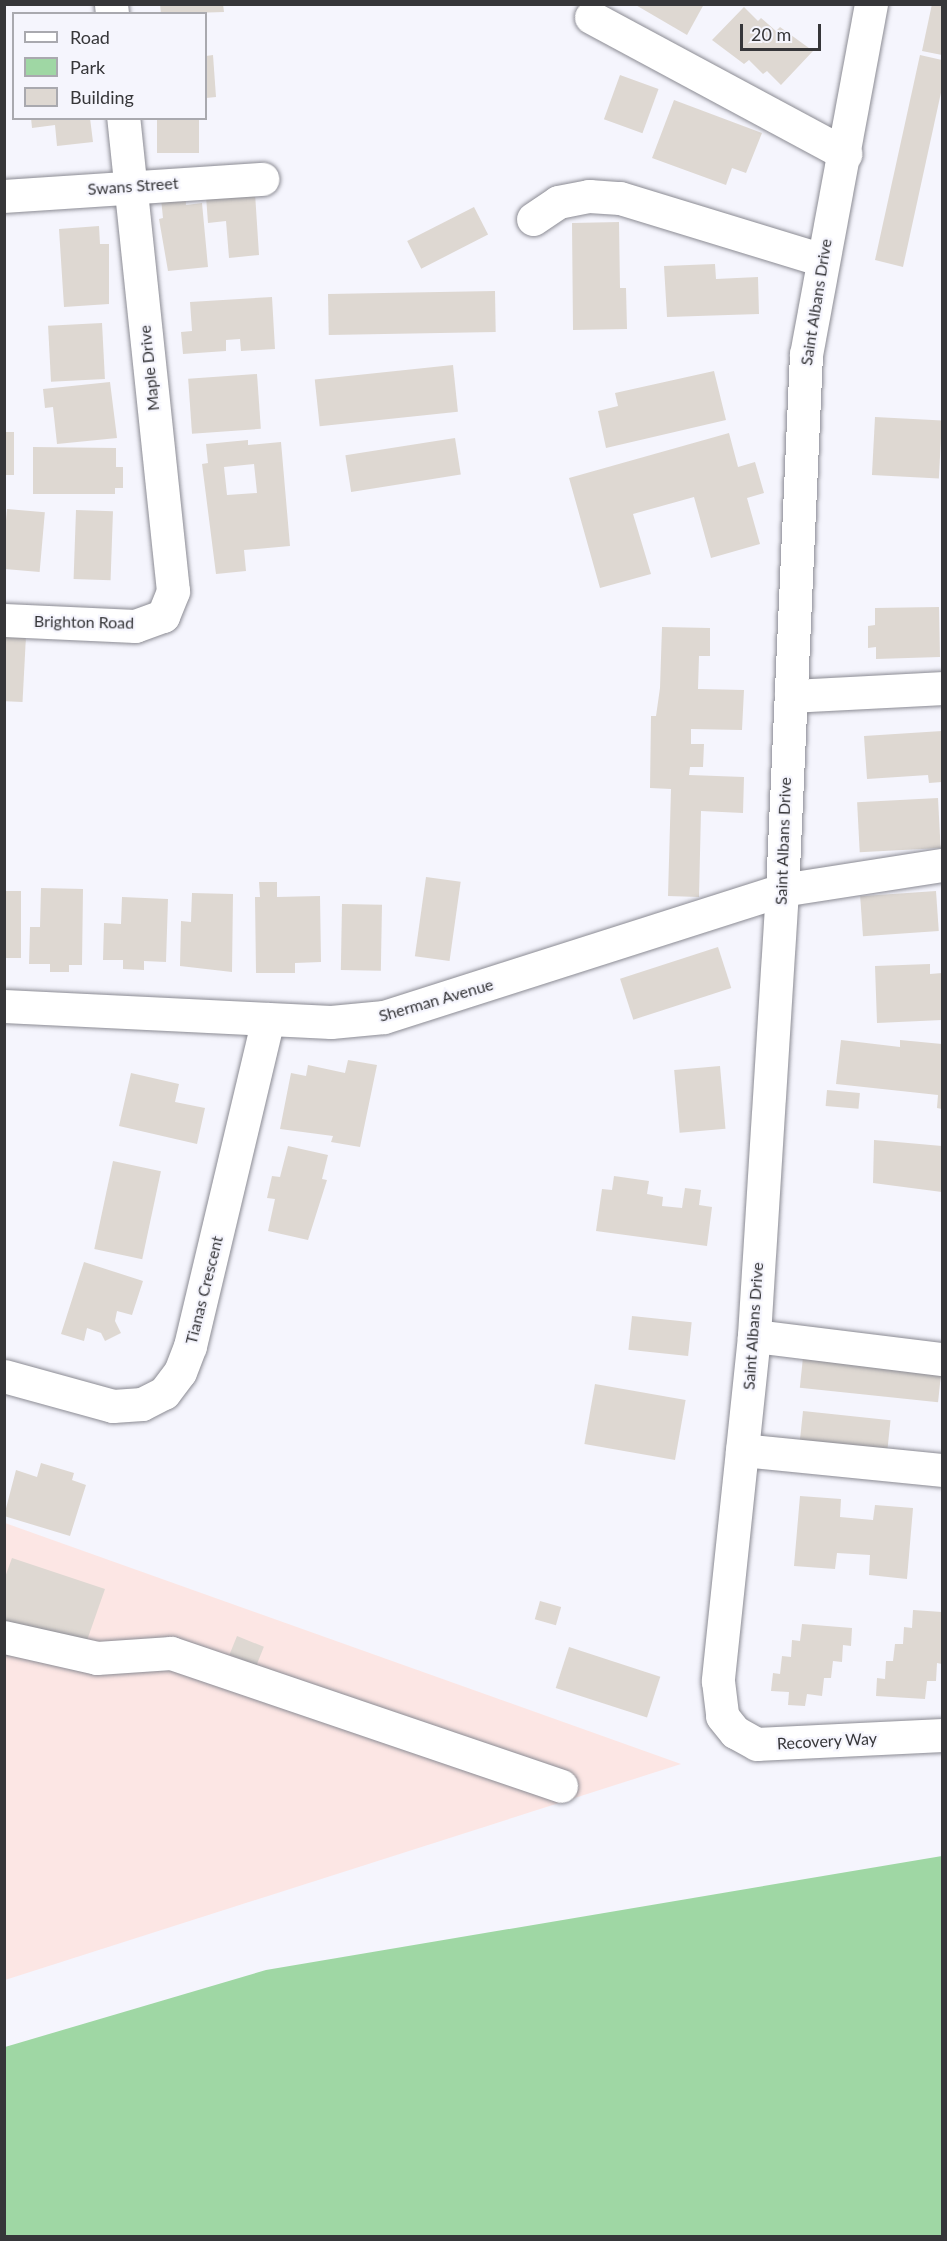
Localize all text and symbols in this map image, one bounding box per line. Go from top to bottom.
legend [12,12,207,120]
scale bar [743,12,824,50]
text: 20 m [751,23,791,45]
text: Road [70,26,110,48]
text: Park [70,56,105,78]
text: Building [70,86,134,108]
street label: Swans Street [87,173,179,199]
street label: Saint Albans Drive [796,237,836,367]
street label: Maple Drive [135,324,163,412]
street label: Brighton Road [34,612,134,632]
street label: Saint Albans Drive [771,776,795,906]
street label: Sherman Avenue [376,974,496,1026]
street label: Tianas Crescent [181,1234,227,1346]
street label: Saint Albans Drive [739,1261,767,1391]
street label: Recovery Way [776,1729,878,1753]

